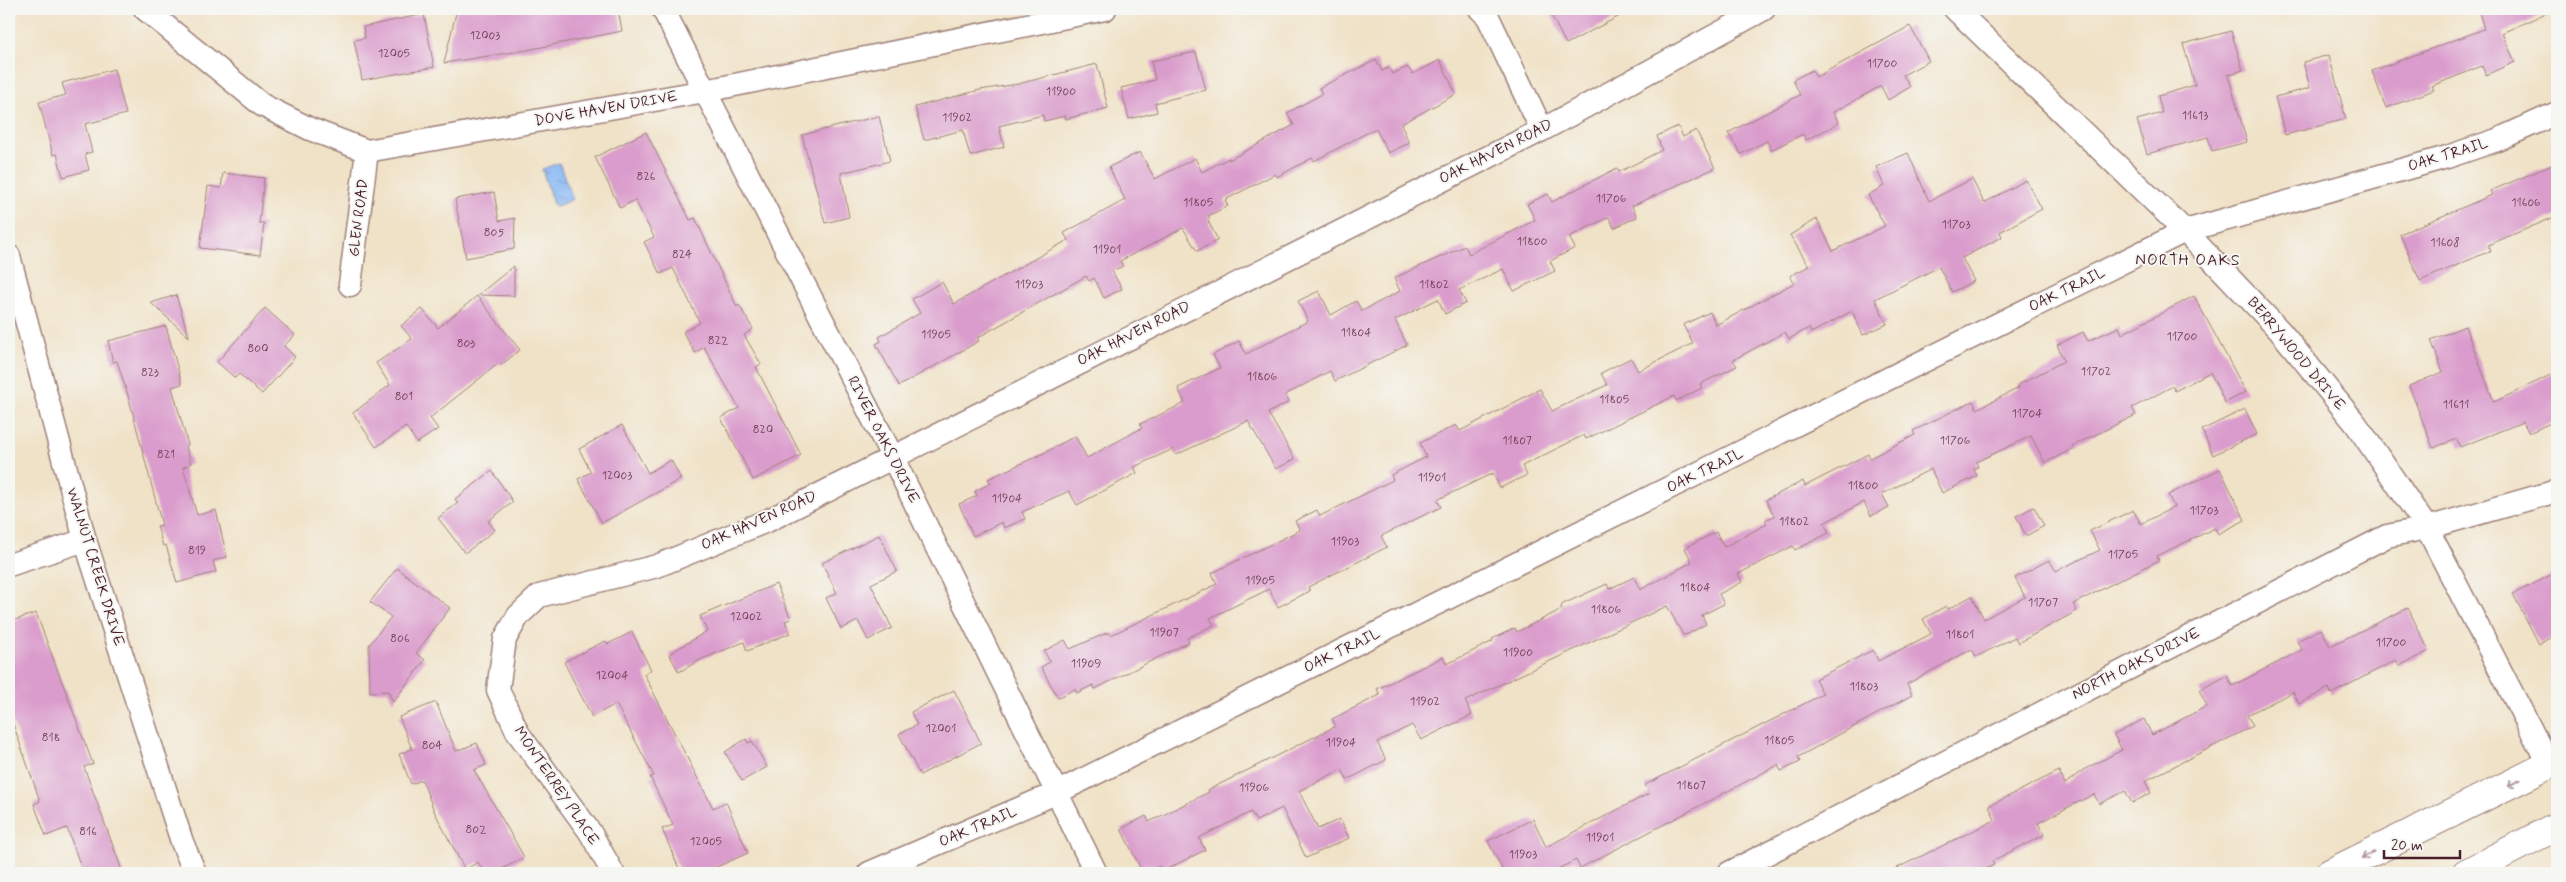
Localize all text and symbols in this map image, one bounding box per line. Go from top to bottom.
house number: 12003 [470,28,500,44]
house number: 12005 [378,46,410,62]
house number: 11700 [1867,56,1898,72]
house number: 11900 [1046,84,1076,100]
street label: DOVE HAVEN DRIVE [533,87,679,131]
house number: 11613 [2182,108,2208,124]
house number: 11902 [942,110,972,126]
street label: OAK HAVEN ROAD [1436,115,1556,189]
street label: OAK TRAIL [2406,133,2491,177]
house number: 826 [637,169,656,185]
street label: GLEN ROAD [344,178,374,258]
house number: 11706 [1596,191,1627,207]
house number: 11805 [1183,195,1213,211]
house number: 11606 [2511,195,2541,211]
house number: 11703 [1941,217,1971,233]
house number: 805 [484,225,504,241]
house number: 11800 [1517,234,1547,250]
house number: 11608 [2430,235,2460,251]
house number: 11901 [1093,242,1121,258]
house number: 824 [672,247,692,263]
district label: NORTH OAKS [2135,250,2241,271]
street label: OAK TRAIL [2026,263,2109,317]
house number: 11903 [1015,277,1043,293]
house number: 11802 [1419,277,1449,293]
street label: BERRYWOOD DRIVE [2242,293,2350,415]
street label: OAK HAVEN ROAD [1074,297,1194,371]
house number: 11804 [1341,325,1372,341]
house number: 11905 [921,327,951,343]
house number: 11700 [2167,329,2198,345]
house number: 822 [708,333,728,349]
house number: 803 [457,336,475,352]
house number: 800 [248,341,268,357]
house number: 11702 [2081,364,2111,380]
house number: 823 [141,365,159,381]
house number: 11806 [1247,369,1278,385]
street label: RIVER OAKS DRIVE [842,373,924,507]
house number: 801 [395,389,413,405]
house number: 11805 [1599,392,1629,408]
house number: 11611 [2443,397,2469,413]
house number: 11704 [2011,406,2043,422]
house number: 820 [753,422,773,438]
house number: 11807 [1502,433,1532,449]
house number: 11706 [1940,433,1971,449]
street label: OAK TRAIL [1664,444,1747,498]
house number: 821 [157,447,175,463]
house number: 12003 [602,468,632,484]
house number: 11901 [1418,470,1446,486]
house number: 11800 [1848,478,1878,494]
street label: WALNUT CREEK DRIVE [61,485,129,649]
street label: OAK HAVEN ROAD [698,487,820,555]
house number: 11904 [992,491,1022,507]
house number: 11703 [2189,503,2219,519]
house number: 11802 [1779,514,1809,530]
house number: 11903 [1331,534,1359,550]
house number: 819 [188,543,206,559]
house number: 11705 [2108,547,2138,563]
house number: 11905 [1245,573,1275,589]
house number: 11804 [1680,580,1711,596]
house number: 11707 [2028,595,2058,611]
house number: 11806 [1591,602,1622,618]
house number: 12002 [730,609,762,625]
street label: NORTH OAKS DRIVE [2069,623,2204,705]
street label: OAK TRAIL [1301,624,1384,678]
house number: 11907 [1149,625,1179,641]
house number: 11801 [1946,627,1974,643]
house number: 806 [390,631,410,647]
house number: 11700 [2376,635,2407,651]
house number: 11900 [1503,645,1533,661]
house number: 11909 [1071,656,1101,672]
house number: 12004 [596,668,628,684]
house number: 11803 [1850,679,1878,695]
house number: 11902 [1410,694,1440,710]
house number: 12001 [926,721,956,737]
street label: MONTERREY PLACE [509,723,603,850]
house number: 818 [42,730,60,746]
house number: 11805 [1764,733,1794,749]
house number: 11904 [1326,735,1356,751]
house number: 804 [422,738,442,754]
house number: 11807 [1676,778,1706,794]
one-way arrow [2506,778,2521,788]
house number: 11906 [1239,780,1269,796]
street label: OAK TRAIL [936,801,1021,852]
house number: 802 [466,822,486,838]
house number: 816 [79,824,97,840]
scale bar [2384,827,2460,859]
house number: 11901 [1586,830,1614,846]
house number: 12005 [690,834,722,850]
text: 20 m [2391,836,2423,856]
house number: 11903 [1509,847,1537,863]
one-way arrow [2361,851,2376,860]

